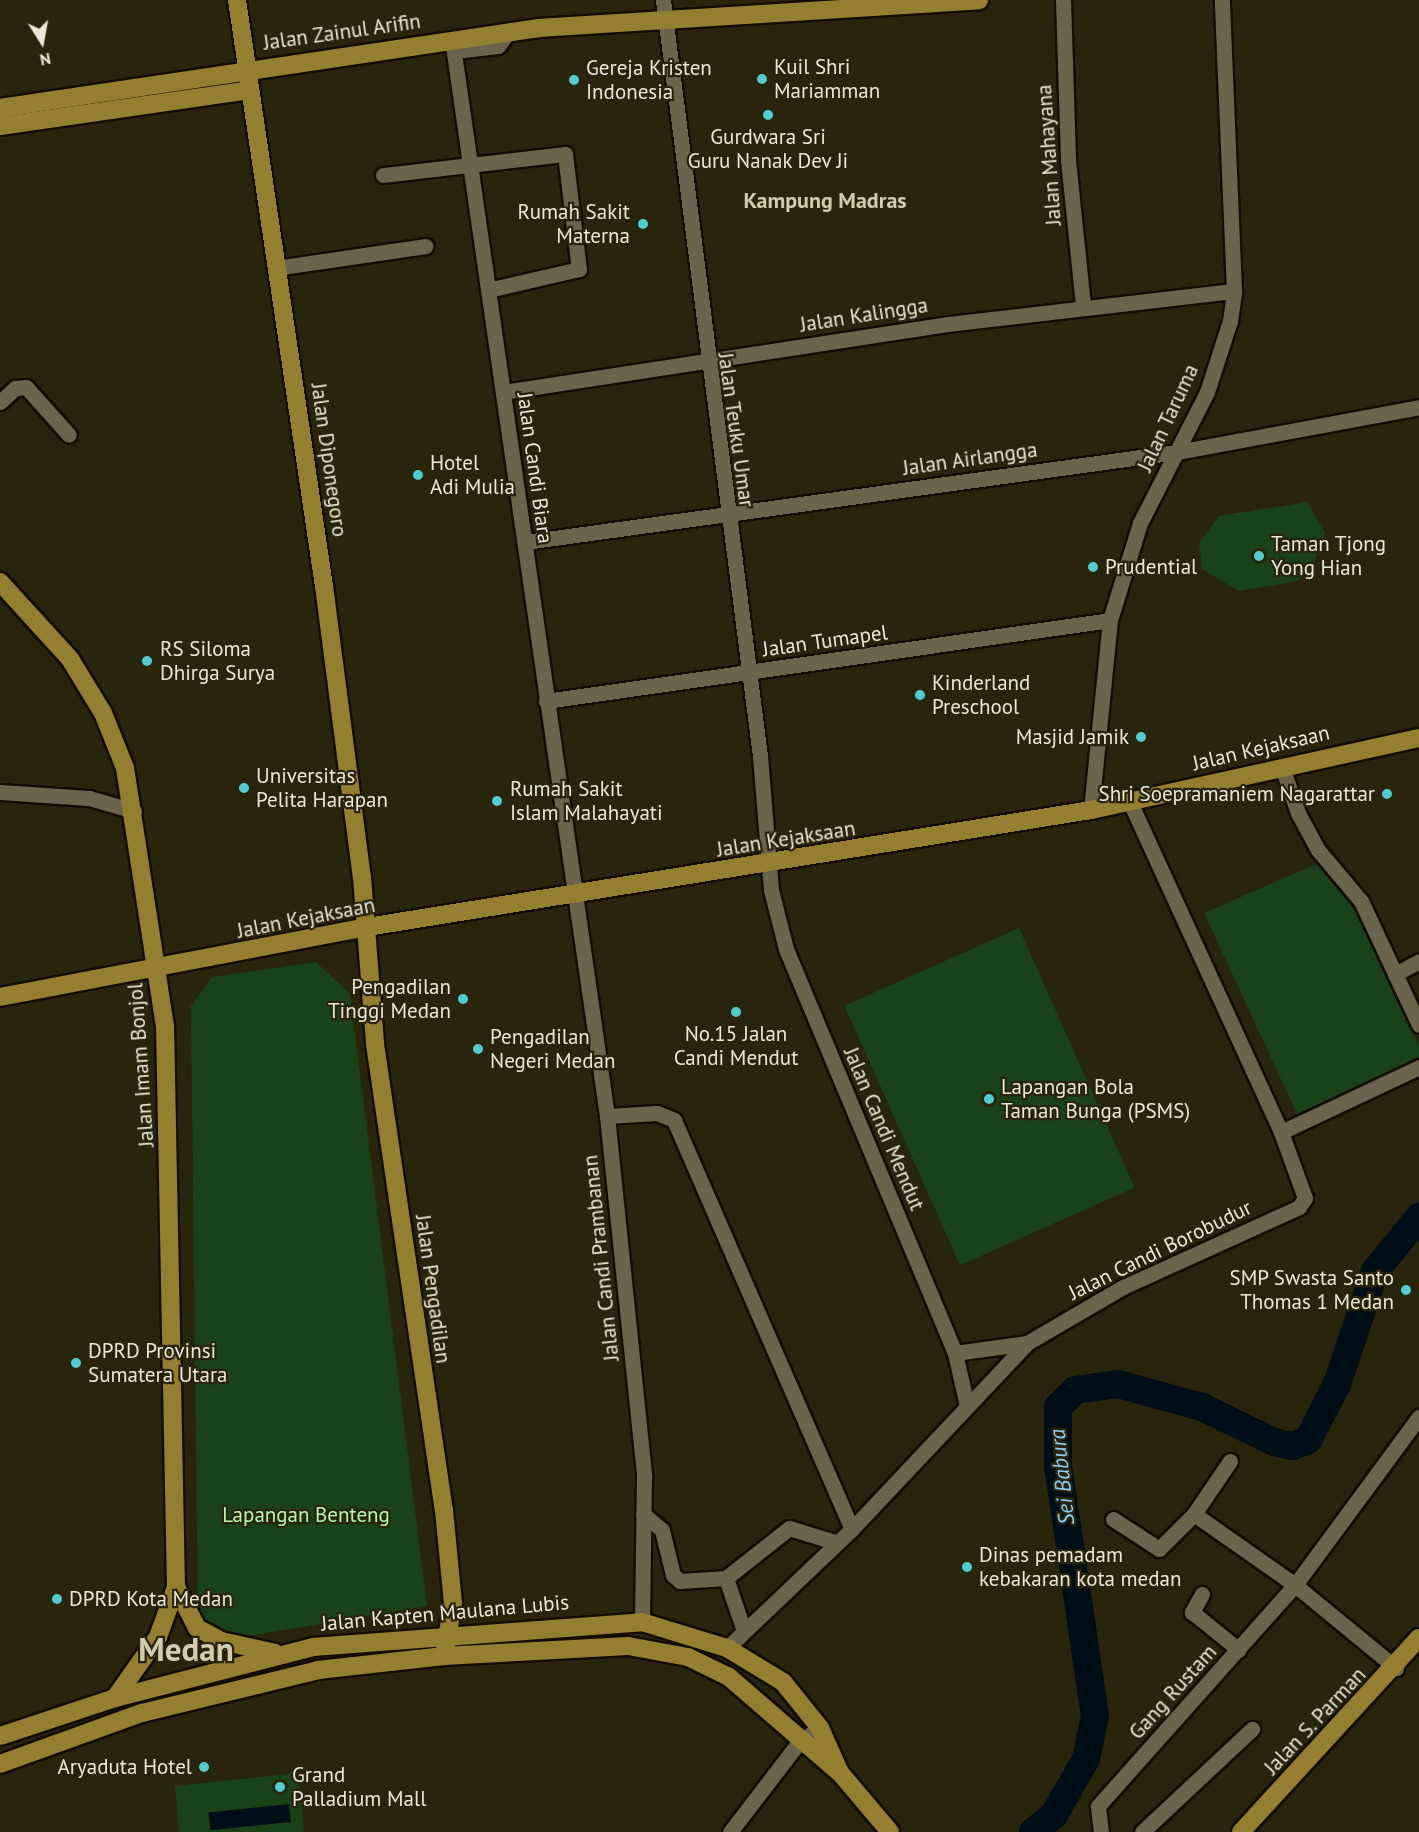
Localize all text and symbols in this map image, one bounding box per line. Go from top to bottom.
street label: Jalan Zainul Arifin [261,8,423,56]
north arrow [12,12,72,72]
text: N [38,49,53,70]
place label: Kuil Shri Mariamman [774,54,880,104]
place label: Gereja Kristen Indonesia [586,55,712,105]
marker: Kuil Shri Mariamman [755,72,769,86]
marker: Gereja Kristen Indonesia [567,73,581,87]
street label: Jalan Mahayana [1032,84,1066,226]
marker: Gurdwara Sri Guru Nanak Dev Ji [761,108,775,122]
place label: Gurdwara Sri Guru Nanak Dev Ji [687,124,849,174]
district label: Kampung Madras [743,188,907,214]
place label: Rumah Sakit Materna [517,199,630,249]
marker: Rumah Sakit Materna [634,215,652,233]
street label: Jalan Kalingga [798,292,930,338]
street label: Jalan Teuku Umar [713,351,759,509]
street label: Jalan Taruma [1132,360,1204,476]
street label: Jalan Diponegoro [306,382,352,538]
street label: Jalan Candi Biara [512,391,558,545]
street label: Jalan Airlangga [901,437,1039,481]
place label: Hotel Adi Mulia [430,450,515,500]
marker: Hotel Adi Mulia [411,468,425,482]
place label: Taman Tjong Yong Hian [1271,531,1387,581]
marker: Taman Tjong Yong Hian [1252,549,1266,563]
place label: Prudential [1105,554,1197,580]
marker: Prudential [1086,560,1100,574]
street label: Jalan Tumapel [761,620,889,662]
place label: RS Siloma Dhirga Surya [160,636,275,686]
marker: RS Siloma Dhirga Surya [138,652,156,670]
place label: Kinderland Preschool [932,670,1030,720]
marker: Kinderland Preschool [913,688,927,702]
street label: Jalan Kejaksaan [1190,720,1332,776]
place label: Masjid Jamik [1016,724,1129,750]
marker: Masjid Jamik [1134,730,1148,744]
place label: Universitas Pelita Harapan [256,763,388,813]
place label: Rumah Sakit Islam Malahayati [510,776,663,826]
marker: Universitas Pelita Harapan [237,781,251,795]
place label: Shri Soepramaniem Nagarattar [1098,781,1375,807]
marker: Shri Soepramaniem Nagarattar [1380,787,1394,801]
marker: Rumah Sakit Islam Malahayati [488,792,506,810]
street label: Jalan Kejaksaan [715,816,857,862]
street label: Jalan Kejaksaan [235,892,377,944]
place label: Pengadilan Tinggi Medan [328,974,451,1024]
street label: Jalan Imam Bonjol [123,982,159,1148]
marker: Pengadilan Tinggi Medan [456,992,470,1006]
marker: No.15 Jalan Candi Mendut [729,1005,743,1019]
place label: No.15 Jalan Candi Mendut [674,1021,798,1071]
place label: Pengadilan Negeri Medan [490,1024,615,1074]
marker: Pengadilan Negeri Medan [471,1042,485,1056]
street label: Jalan Candi Mendut [838,1044,930,1214]
place label: Lapangan Bola Taman Bunga (PSMS) [1001,1074,1190,1124]
marker: Lapangan Bola Taman Bunga (PSMS) [982,1092,996,1106]
street label: Jalan Candi Prambanan [578,1154,624,1362]
street label: Jalan Candi Borobudur [1064,1195,1256,1305]
street label: Jalan Pengadilan [410,1213,456,1365]
place label: SMP Swasta Santo Thomas 1 Medan [1229,1265,1394,1315]
marker: SMP Swasta Santo Thomas 1 Medan [1399,1283,1413,1297]
place label: DPRD Provinsi Sumatera Utara [88,1338,227,1388]
marker: DPRD Provinsi Sumatera Utara [69,1356,83,1370]
water label: Sei Babura [1044,1428,1080,1526]
park label: Lapangan Benteng [222,1502,390,1528]
place label: Dinas pemadam kebakaran kota medan [979,1542,1181,1592]
marker: Dinas pemadam kebakaran kota medan [960,1560,974,1574]
place label: DPRD Kota Medan [69,1586,233,1612]
street label: Jalan Kapten Maulana Lubis [320,1590,570,1636]
marker: DPRD Kota Medan [50,1592,64,1606]
district label: Medan [138,1629,234,1669]
street label: Gang Rustam [1124,1639,1222,1745]
street label: Jalan S. Parman [1258,1662,1372,1780]
place label: Aryaduta Hotel [58,1754,192,1780]
marker: Aryaduta Hotel [197,1760,211,1774]
place label: Grand Palladium Mall [292,1762,426,1812]
marker: Grand Palladium Mall [273,1780,287,1794]

